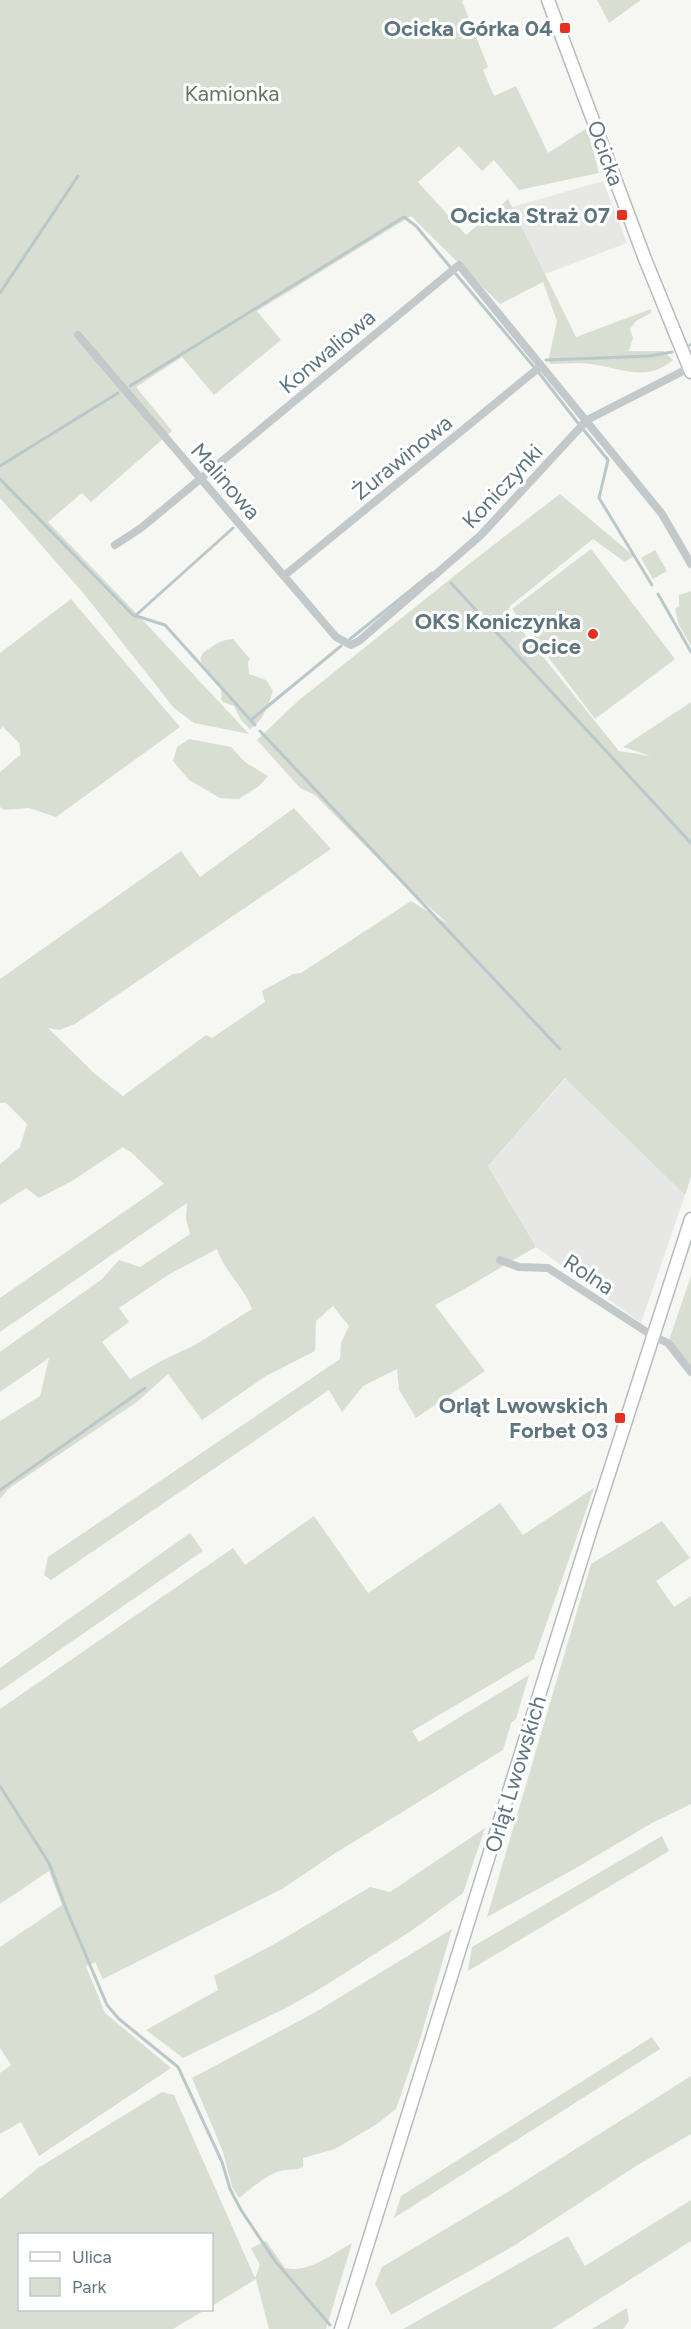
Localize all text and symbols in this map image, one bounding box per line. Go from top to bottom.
place label: Ocicka Górka 04 [384,15,553,42]
marker: Ocicka Górka 04 [558,21,572,35]
park label: Kamionka [185,80,279,107]
street label: Ocicka [581,117,630,190]
place label: Ocicka Straż 07 [450,202,610,229]
marker: Ocicka Straż 07 [615,208,629,222]
street label: Konwaliowa [274,303,381,399]
street label: Żurawinowa [347,409,458,506]
street label: Malinowa [185,437,266,525]
street label: Koniczynki [456,438,548,534]
place label: OKS Koniczynka Ocice [415,608,581,660]
marker: OKS Koniczynka Ocice [586,627,600,641]
street label: Rolna [558,1248,619,1301]
place label: Orląt Lwowskich Forbet 03 [439,1392,608,1444]
marker: Orląt Lwowskich Forbet 03 [613,1411,627,1425]
street label: Orląt Lwowskich [479,1692,552,1856]
legend [18,2233,213,2311]
text: Ulica [72,2246,112,2268]
text: Park [72,2276,107,2298]

